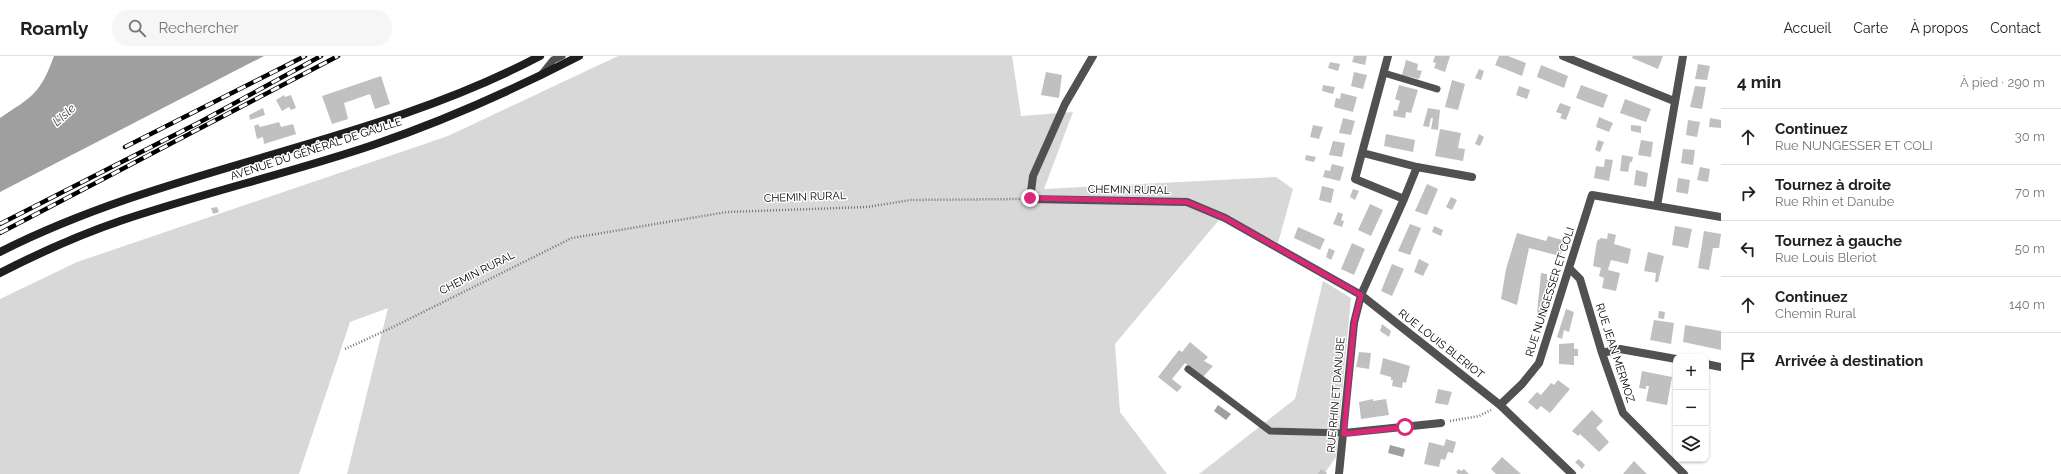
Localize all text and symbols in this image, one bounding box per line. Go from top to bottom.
search box [112,10,392,46]
text: Roamly [20,17,88,39]
icon: search [126,17,148,39]
text: Rechercher [158,19,239,37]
text: Accueil [1783,20,1831,36]
text: Carte [1853,20,1888,36]
text: À propos [1910,20,1968,36]
text: Contact [1990,20,2041,36]
text: 4 min [1737,72,1781,92]
text: À pied · 290 m [1960,75,2045,90]
water label: L'Isle [50,101,79,129]
street label: AVENUE DU GÉNÉRAL DE GAULLE [228,114,404,183]
text: Continuez [1775,120,1848,138]
icon: ahead [1737,126,1759,148]
text: 30 m [2015,129,2045,144]
text: Rue NUNGESSER ET COLI [1775,138,1933,153]
text: Tournez à droite [1775,176,1891,194]
icon: right [1737,182,1759,204]
street label: CHEMIN RURAL [1088,183,1171,197]
text: 70 m [2015,185,2045,200]
street label: CHEMIN RURAL [764,189,847,205]
route end [1021,189,1039,207]
text: Rue Rhin et Danube [1775,194,1894,209]
street label: RUE NUNGESSER ET COLI [1523,226,1577,358]
text: Tournez à gauche [1775,232,1902,250]
icon: left [1737,238,1759,260]
text: 50 m [2015,241,2045,256]
street label: CHEMIN RURAL [437,248,517,298]
text: Rue Louis Bleriot [1775,250,1877,265]
text: Continuez [1775,288,1848,306]
icon: ahead [1737,294,1759,316]
text: 140 m [2009,297,2045,312]
street label: RUE JEAN MERMOZ [1593,302,1637,404]
text: Chemin Rural [1775,306,1856,321]
street label: RUE LOUIS BLERIOT [1396,307,1487,382]
street label: RUE RHIN ET DANUBE [1324,336,1348,453]
icon: arrive [1737,350,1759,372]
text: Arrivée à destination [1775,352,1923,370]
map controls [1673,354,1709,462]
button: + [1673,354,1709,390]
button: − [1673,390,1709,426]
route start [1396,418,1414,436]
button: layers [1673,426,1709,462]

